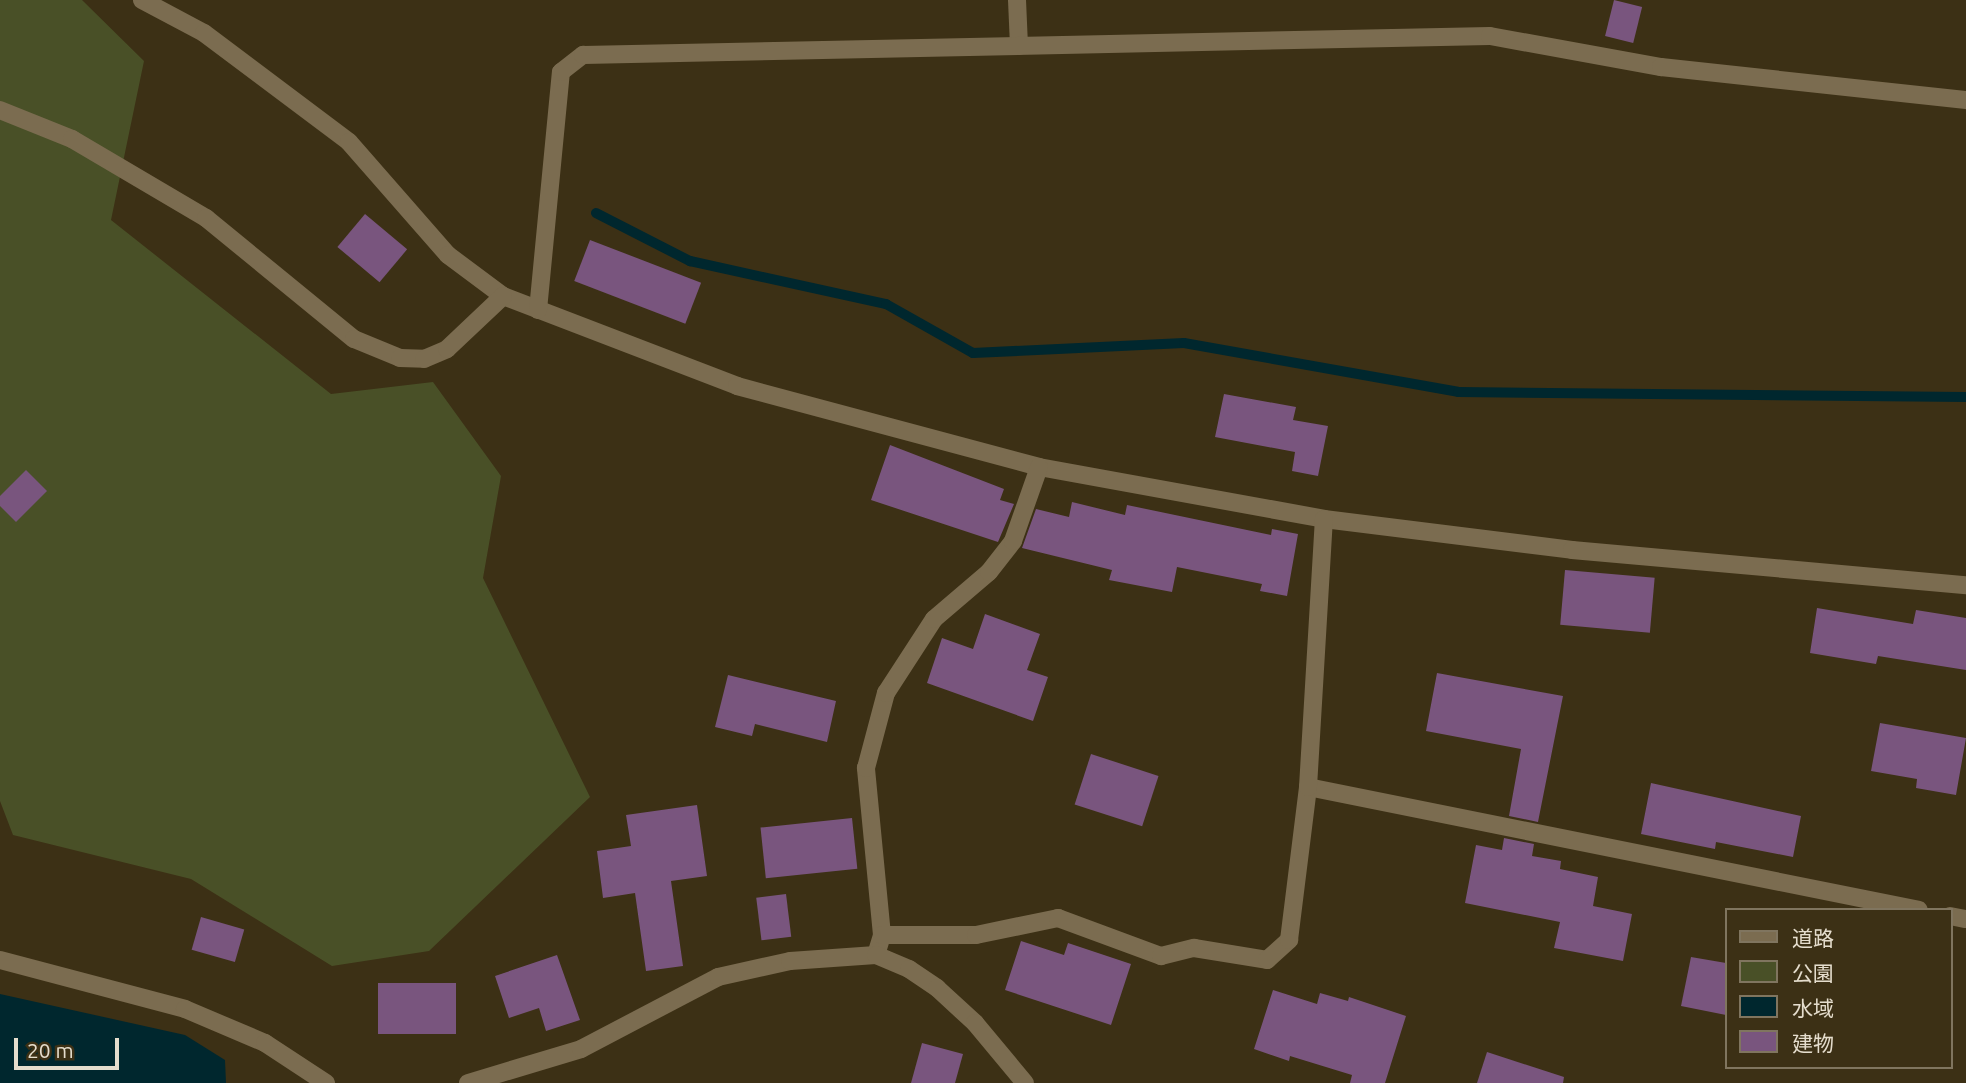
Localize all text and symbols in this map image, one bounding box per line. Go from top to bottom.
legend [1724,908,1952,1069]
text: 道路 [1792,926,1834,950]
text: 公園 [1792,961,1834,985]
text: 水域 [1792,996,1834,1020]
scale bar [18,1024,122,1068]
text: 建物 [1792,1031,1834,1055]
text: 20 m [27,1038,74,1062]

